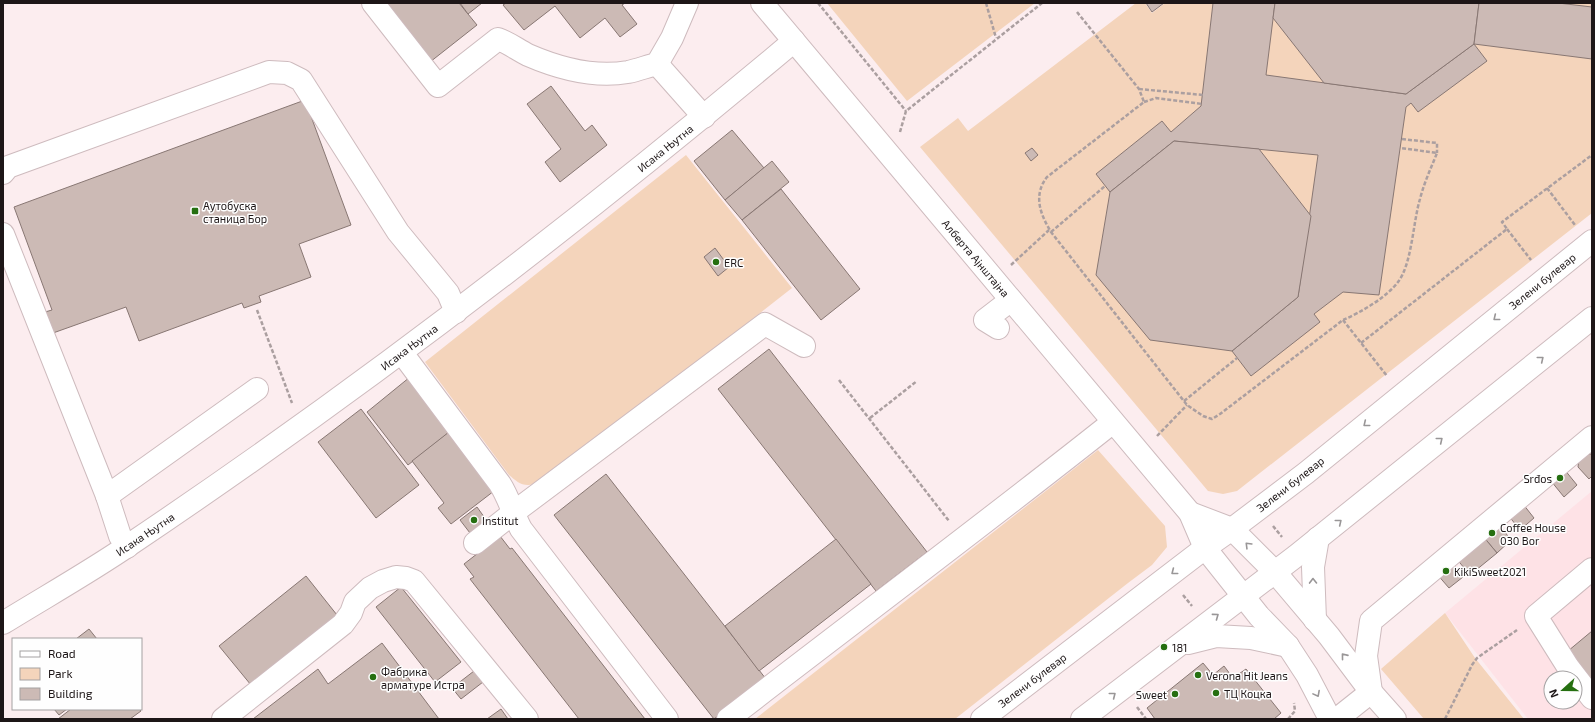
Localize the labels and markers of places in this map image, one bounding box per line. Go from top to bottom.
place label: Аутобуска станица Бор [203,199,267,225]
marker: Аутобуска станица Бор [190,206,200,216]
place label: ERC [724,256,743,269]
marker: ERC [711,257,721,267]
place label: Srđos [1523,472,1552,485]
marker: Srđos [1555,473,1565,483]
place label: Institut [482,514,518,527]
marker: Institut [469,515,479,525]
place label: Coffee House 030 Bor [1500,521,1566,547]
marker: Coffee House 030 Bor [1487,528,1497,538]
place label: KikiSweet2021 [1454,565,1526,578]
marker: KikiSweet2021 [1441,566,1451,576]
place label: 181 [1172,641,1187,654]
marker: 181 [1159,642,1169,652]
place label: Фабрика арматуре Истра [381,665,465,692]
place label: Verona Hit Jeans [1206,669,1288,682]
marker: Verona Hit Jeans [1193,670,1203,680]
marker: Фабрика арматуре Истра [368,672,378,682]
place label: ТЦ Коцка [1224,687,1272,700]
place label: Sweet [1136,688,1167,701]
marker: ТЦ Коцка [1211,688,1221,698]
marker: Sweet [1170,689,1180,699]

